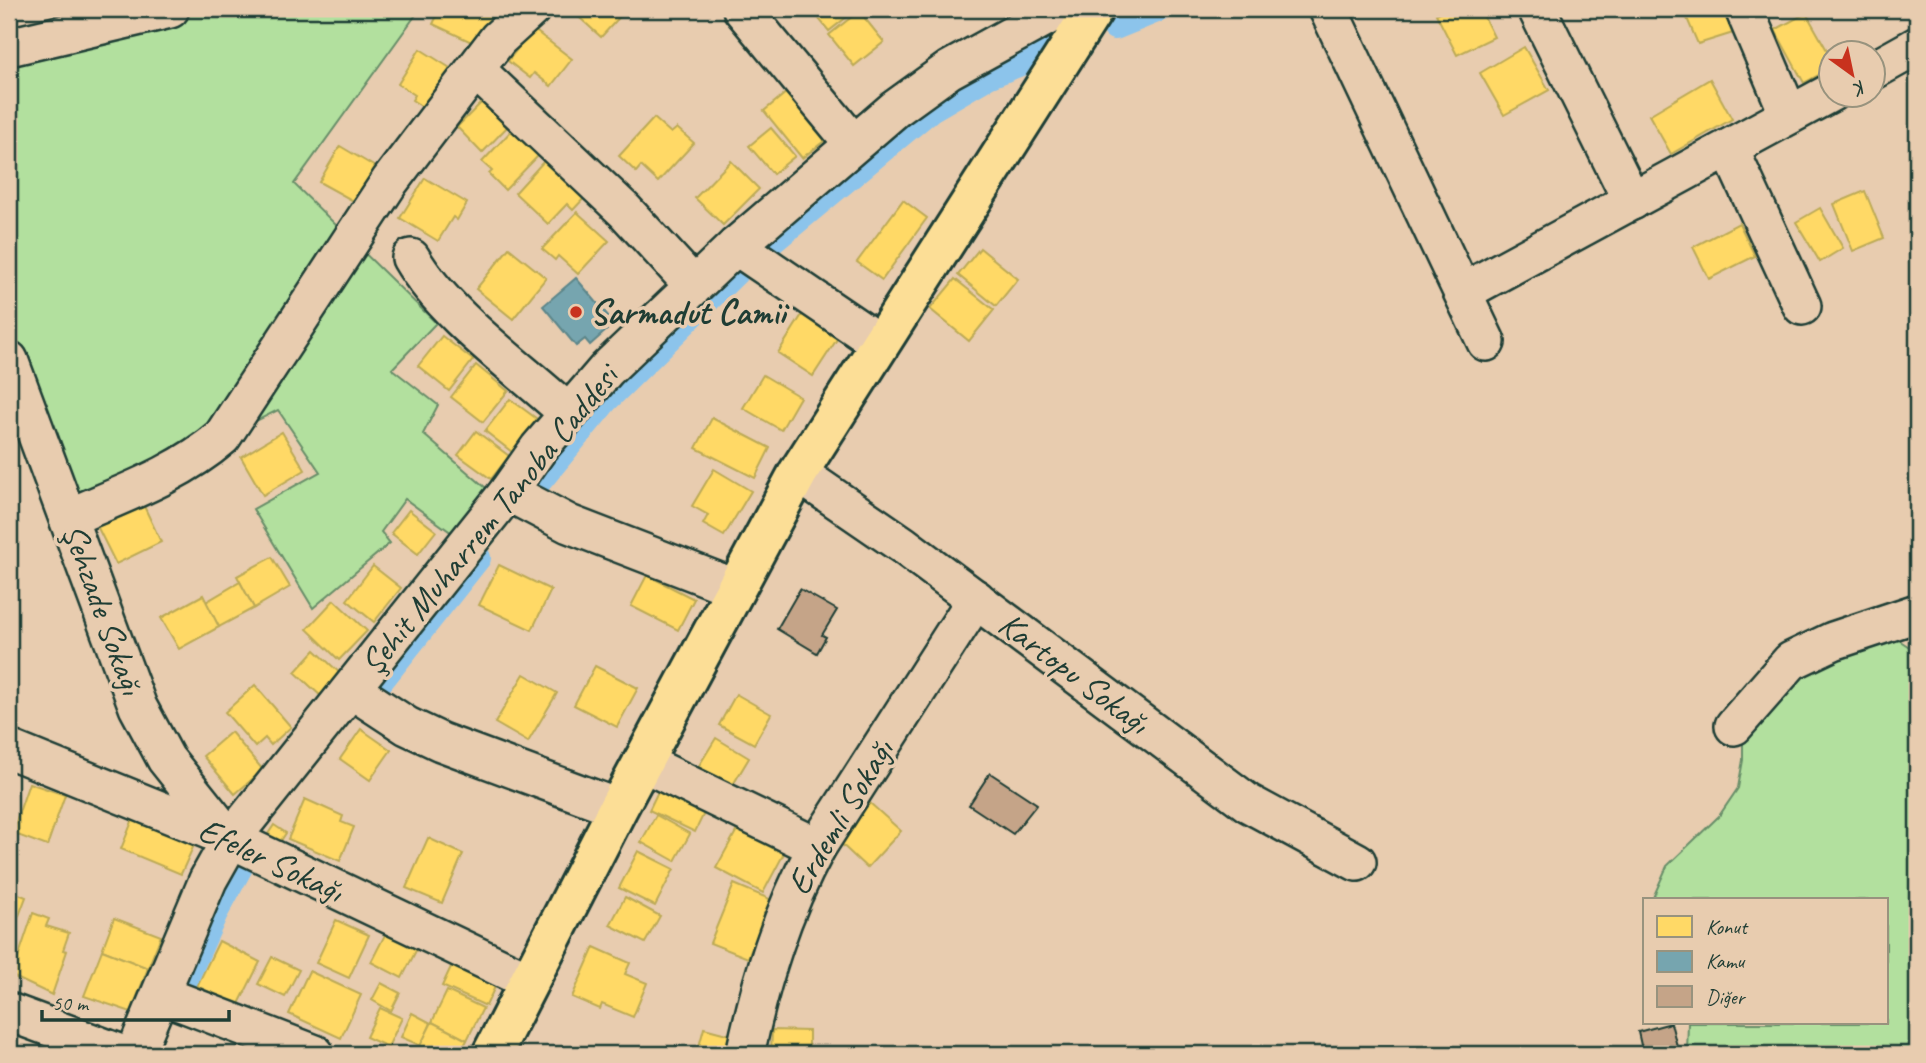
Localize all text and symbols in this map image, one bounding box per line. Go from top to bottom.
north arrow [1818,38,1888,108]
text: K [1846,75,1871,102]
place label: Sarmadut Camii [590,290,791,335]
marker: Sarmadut Camii [568,304,584,320]
street label: Şehit Muharrem Tanoba Caddesi [350,352,631,684]
street label: Şehzade Sokağı [51,518,155,702]
street label: Kartopu Sokağı [990,602,1160,745]
street label: Erdemli Sokağı [776,730,905,903]
street label: Efeler Sokağı [191,807,352,914]
legend [1643,898,1888,1024]
text: Konut [1706,914,1749,940]
text: Kamu [1706,948,1746,974]
scale bar [42,979,229,1023]
text: Diğer [1706,984,1747,1010]
text: 50 m [52,990,90,1016]

